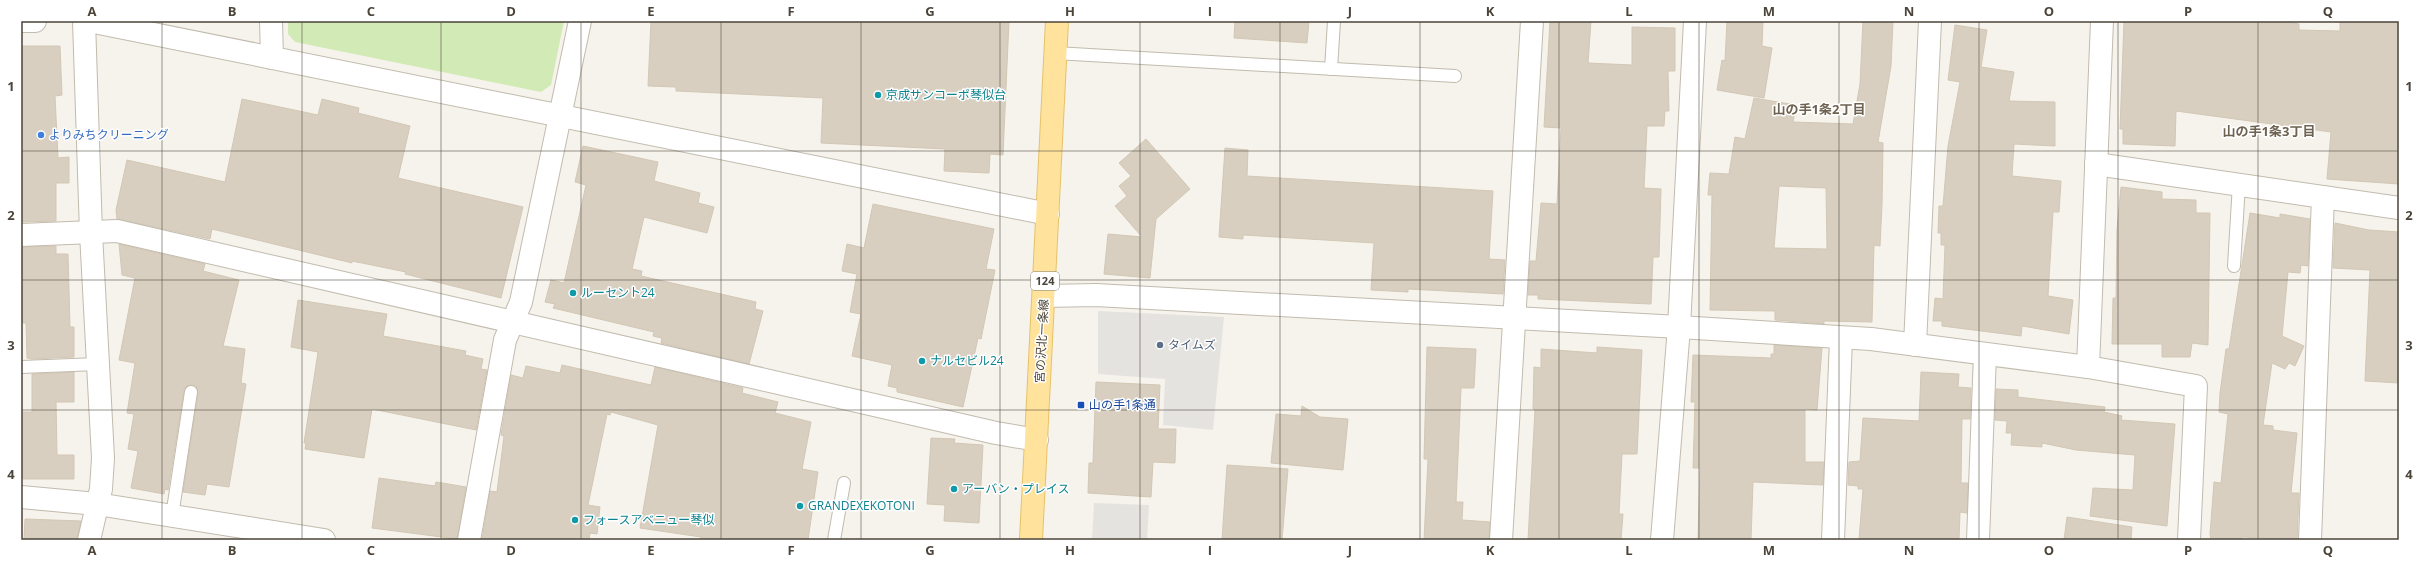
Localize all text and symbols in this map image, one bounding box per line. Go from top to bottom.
text: A [88,2,97,20]
text: B [228,2,237,20]
text: C [367,2,375,20]
text: D [506,2,516,20]
text: E [647,2,655,20]
text: F [787,2,795,20]
text: G [925,2,935,20]
text: H [1065,2,1075,20]
text: I [1208,2,1212,20]
text: J [1347,2,1352,20]
text: K [1486,2,1495,20]
text: L [1625,2,1633,20]
text: M [1763,2,1775,20]
text: N [1904,2,1914,20]
text: O [2044,2,2054,20]
text: P [2184,2,2192,20]
text: Q [2323,2,2333,20]
text: 1 [7,77,15,95]
text: 1 [2405,77,2413,95]
place label: 京成サンコーポ琴似台 [886,86,1006,103]
marker: 京成サンコーポ琴似台 [873,90,883,100]
district label: 山の手1条2丁目 [1773,100,1865,118]
district label: 山の手1条3丁目 [2223,122,2315,140]
place label: よりみちクリーニング [49,126,169,143]
marker: よりみちクリーニング [36,130,46,140]
text: 2 [7,206,15,224]
text: 2 [2405,206,2413,224]
road number: 124 [1031,272,1059,290]
place label: ルーセント24 [581,284,655,301]
marker: ルーセント24 [568,288,578,298]
street label: 宮の沢北一条線 [1031,299,1052,383]
text: 3 [7,336,15,354]
place label: タイムズ [1168,336,1216,353]
text: 3 [2405,336,2413,354]
marker: タイムズ [1155,340,1165,350]
place label: ナルセビル24 [930,352,1004,369]
marker: ナルセビル24 [917,356,927,366]
place label: 山の手1条通 [1089,396,1156,413]
marker: 山の手1条通 [1076,400,1086,410]
text: 4 [7,465,15,483]
text: 4 [2405,465,2413,483]
place label: アーバン・プレイス [962,480,1069,497]
marker: アーバン・プレイス [949,484,959,494]
place label: GRANDEXEKOTONI [808,497,915,514]
marker: GRANDEXEKOTONI [795,501,805,511]
place label: フォースアベニュー琴似 [583,511,714,528]
marker: フォースアベニュー琴似 [570,515,580,525]
text: A [88,541,97,559]
text: B [228,541,237,559]
text: C [367,541,375,559]
text: D [506,541,516,559]
text: E [647,541,655,559]
text: F [787,541,795,559]
text: G [925,541,935,559]
text: H [1065,541,1075,559]
text: I [1208,541,1212,559]
text: J [1347,541,1352,559]
text: K [1486,541,1495,559]
text: L [1625,541,1633,559]
text: M [1763,541,1775,559]
text: N [1904,541,1914,559]
text: O [2044,541,2054,559]
text: P [2184,541,2192,559]
text: Q [2323,541,2333,559]

